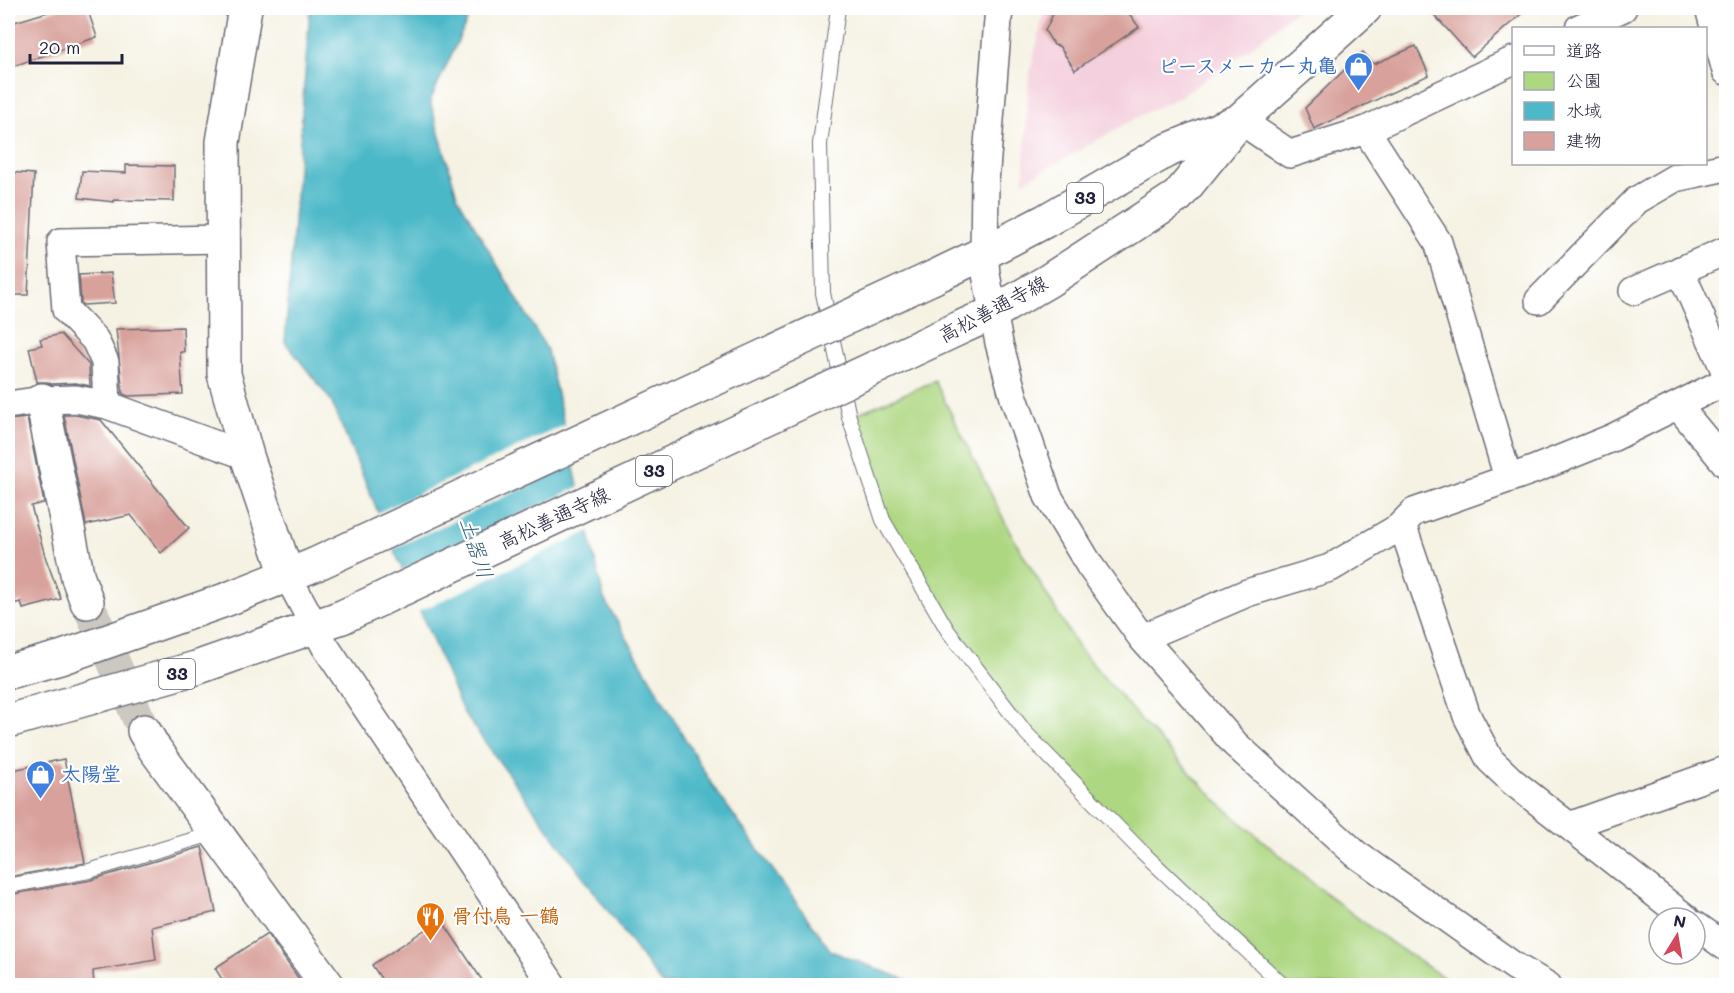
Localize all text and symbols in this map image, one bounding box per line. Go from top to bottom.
scale bar [30,27,122,65]
legend [1512,27,1707,165]
text: 20 m [39,35,80,59]
text: 道路 [1566,38,1602,62]
shop icon: ピースメーカー丸亀 [1342,50,1374,92]
place label: ピースメーカー丸亀 [1158,52,1337,78]
text: 公園 [1566,68,1602,92]
text: 水域 [1566,98,1602,122]
text: 建物 [1566,128,1602,152]
road number: 33 [1067,183,1103,213]
street label: 高松善通寺線 [933,268,1052,348]
road number: 33 [636,456,672,486]
street label: 高松善通寺線 [494,480,613,554]
water label: 土器川 [455,513,500,582]
road number: 33 [159,659,195,689]
shop icon: 太陽堂 [24,758,56,800]
place label: 太陽堂 [61,760,121,786]
restaurant icon: 骨付鳥 一鶴 [415,900,447,942]
place label: 骨付鳥 一鶴 [452,902,559,928]
north arrow [1647,906,1707,966]
text: N [1672,909,1688,932]

